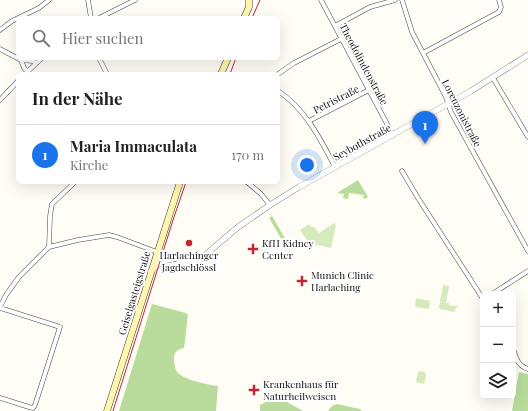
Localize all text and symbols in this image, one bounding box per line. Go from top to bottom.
search box [16,16,280,60]
street label: Theodolindenstraße [337,21,391,107]
icon: search [30,27,52,49]
text: Hier suchen [62,28,144,48]
street label: Lorenzonistraße [439,77,485,149]
street label: Petristraße [311,81,361,117]
text: In der Nähe [32,87,123,109]
pin: 1 [412,111,438,144]
street label: Seybothstraße [330,120,394,164]
text: Maria Immaculata [70,136,197,156]
text: 1 [43,146,47,163]
text: 170 m [231,146,264,163]
your location [297,155,317,175]
text: Kirche [70,156,108,173]
place label: KfH Kidney Center [262,236,314,262]
marker: Harlachinger Jagdschlössl [184,238,194,248]
marker: KfH Kidney Center [247,243,259,255]
place label: Harlachinger Jagdschlössl [160,248,219,274]
street label: Geiselgasteigstraße [115,249,153,337]
place label: Munich Clinic Harlaching [311,268,374,294]
marker: Munich Clinic Harlaching [296,275,308,287]
map controls [480,291,516,399]
button: + [480,291,516,327]
button: − [480,327,516,363]
button: layers [480,363,516,399]
place label: Krankenhaus für Naturheilweisen [263,377,339,403]
marker: Krankenhaus für Naturheilweisen [248,384,260,396]

